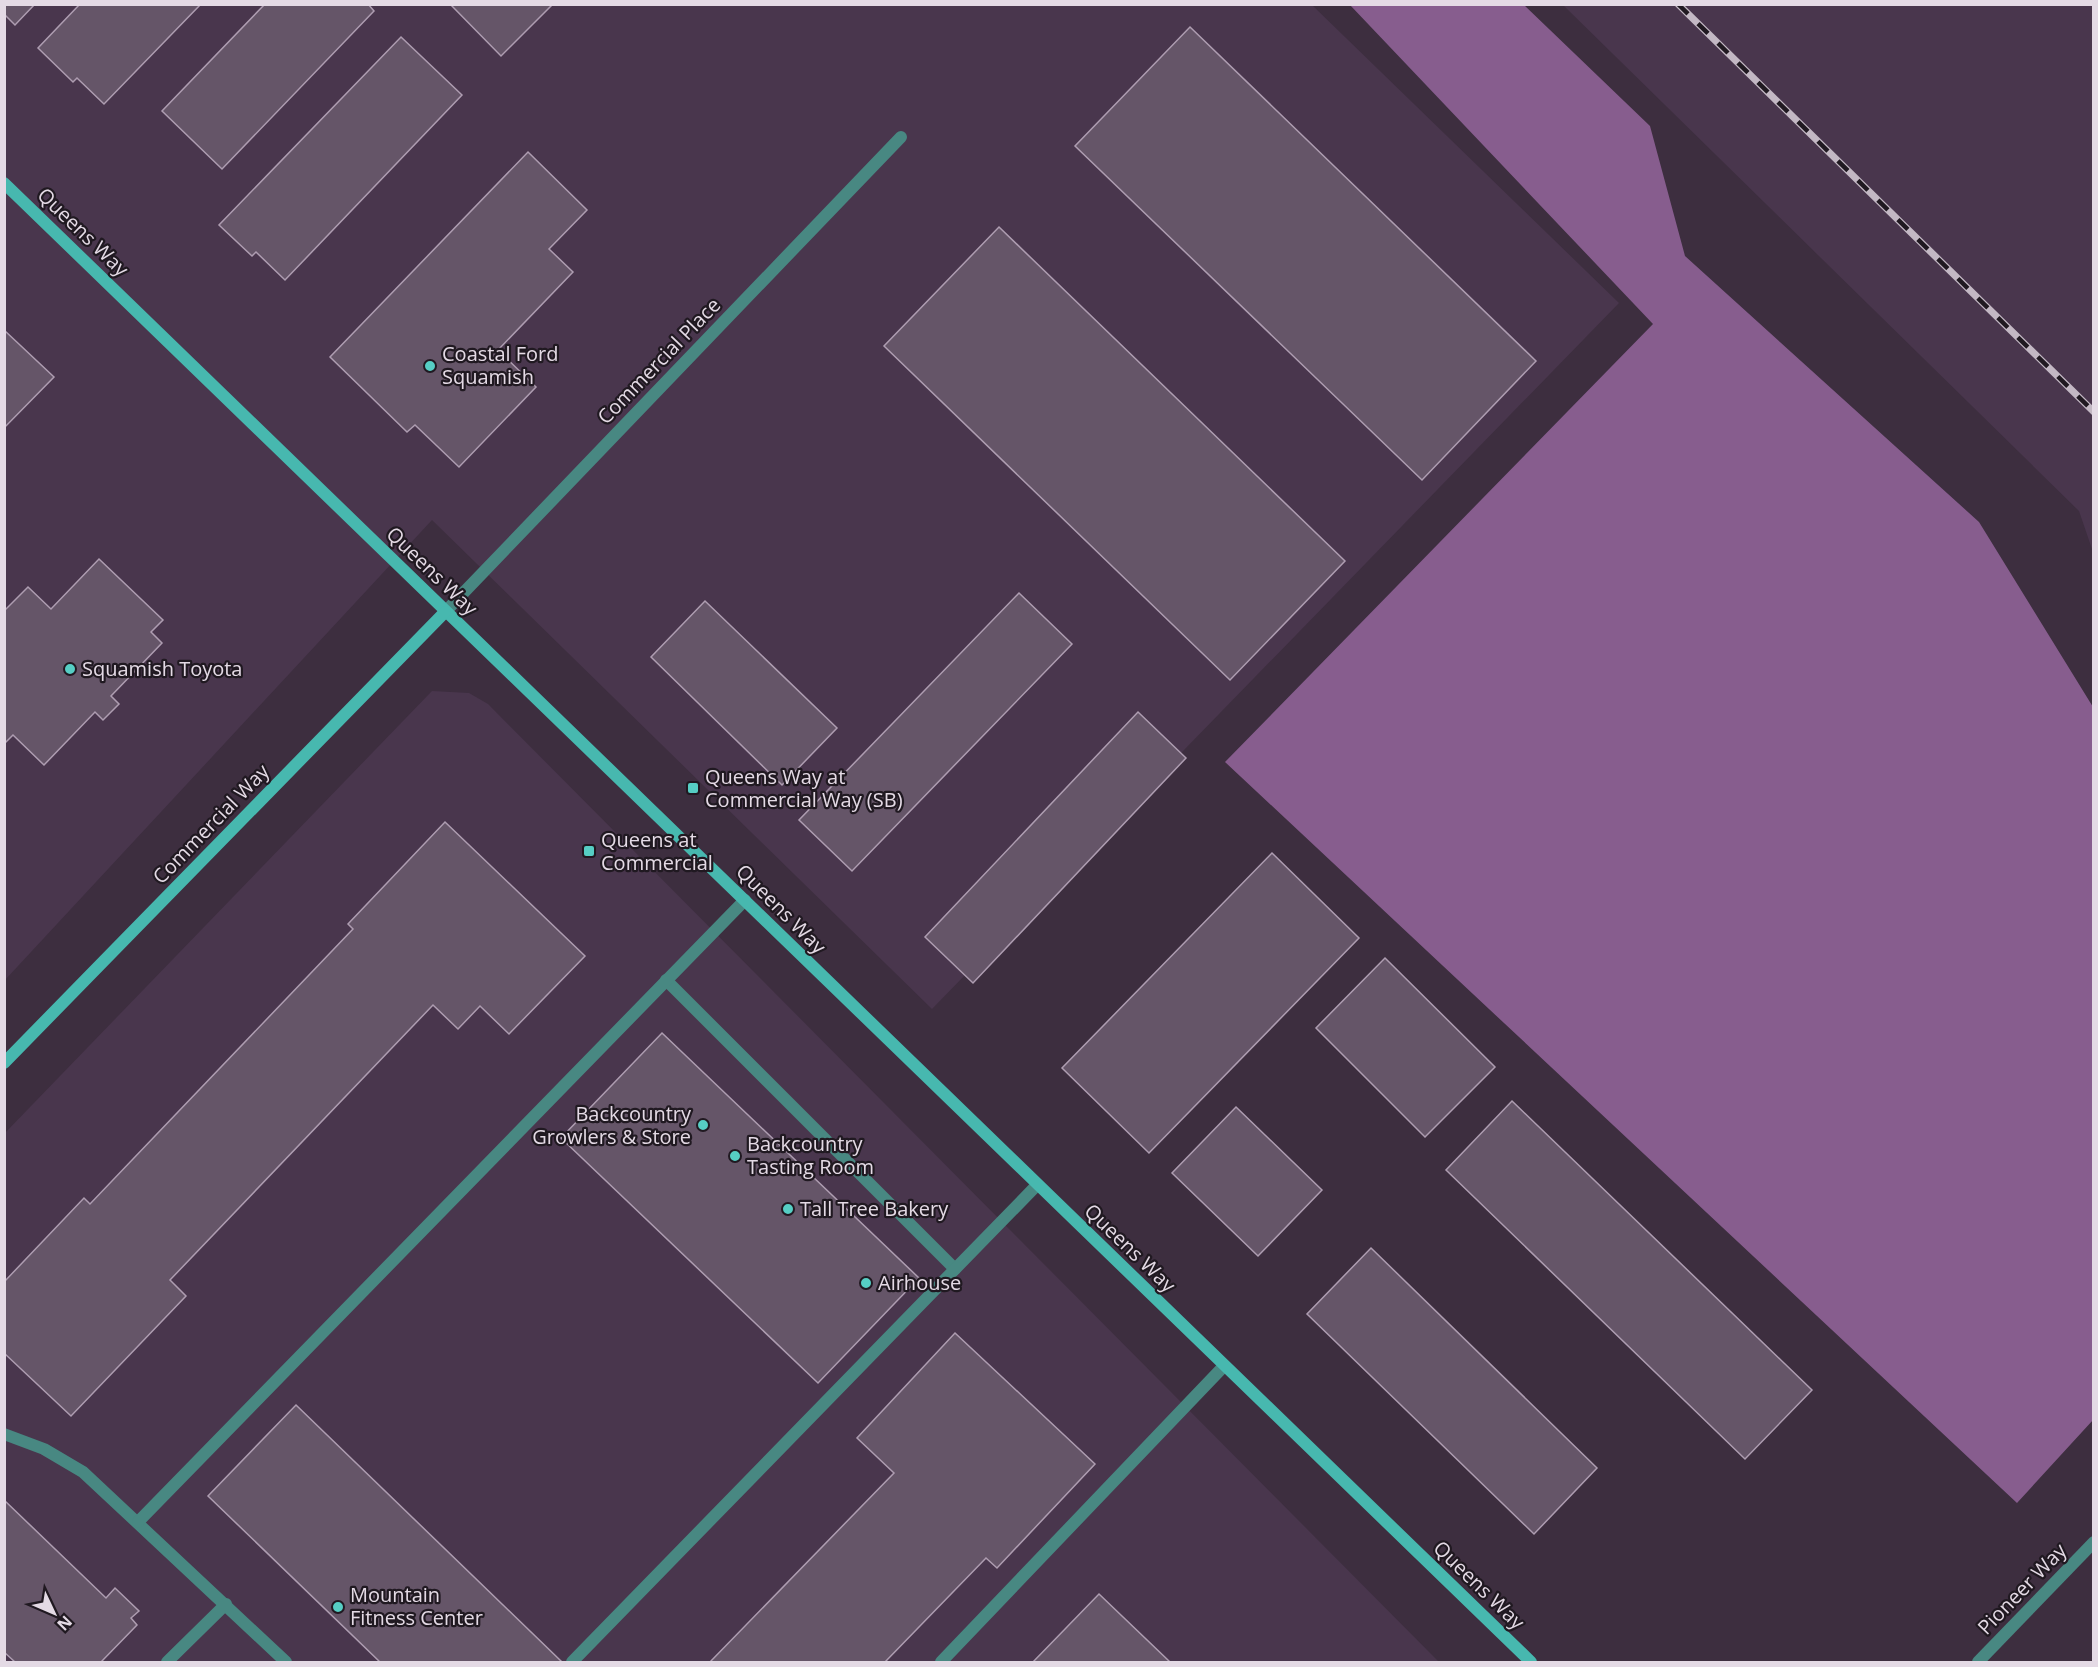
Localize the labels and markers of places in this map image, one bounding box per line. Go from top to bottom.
place label: Coastal Ford Squamish [442,340,559,390]
marker: Coastal Ford Squamish [423,359,437,373]
place label: Squamish Toyota [82,655,242,682]
marker: Squamish Toyota [63,662,77,676]
place label: Queens Way at Commercial Way (SB) [705,763,903,813]
marker: Queens Way at Commercial Way (SB) [686,781,700,795]
place label: Queens at Commercial [601,826,713,876]
marker: Queens at Commercial [582,844,596,858]
place label: Backcountry Growlers & Store [532,1100,692,1150]
marker: Backcountry Growlers & Store [696,1118,710,1132]
place label: Backcountry Tasting Room [747,1130,874,1180]
marker: Backcountry Tasting Room [728,1149,742,1163]
place label: Tall Tree Bakery [800,1195,949,1222]
marker: Tall Tree Bakery [781,1202,795,1216]
place label: Airhouse [878,1269,961,1296]
marker: Airhouse [859,1276,873,1290]
place label: Mountain Fitness Center [350,1581,483,1631]
marker: Mountain Fitness Center [331,1600,345,1614]

